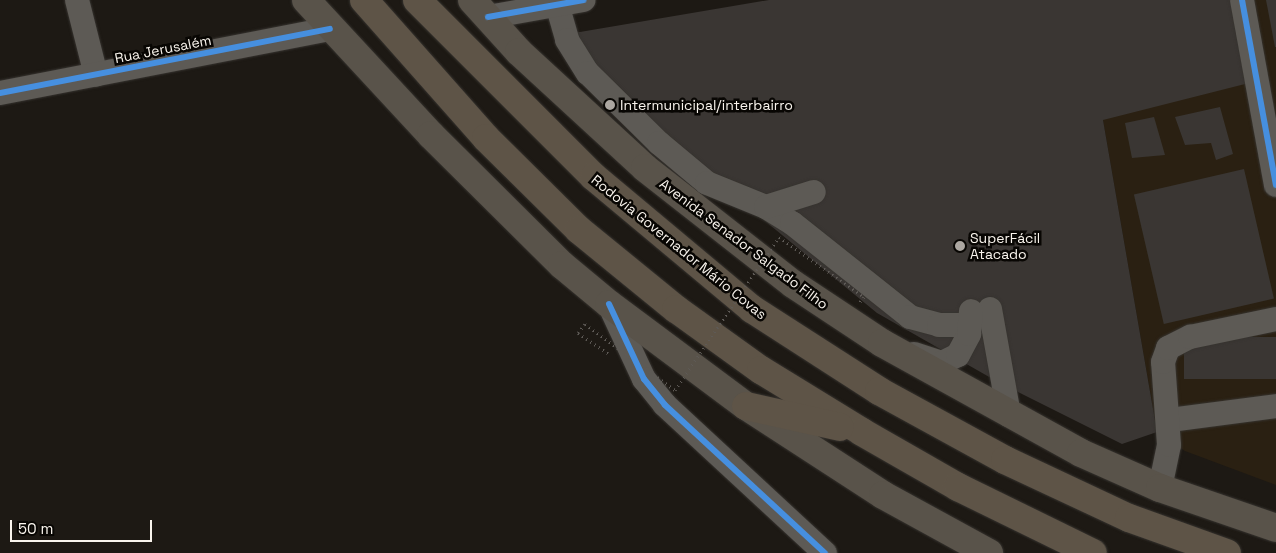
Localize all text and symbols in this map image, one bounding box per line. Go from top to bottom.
street label: Rua Jerusalém [113,31,213,67]
place label: Intermunicipal/interbairro [620,97,793,113]
marker: Intermunicipal/interbairro [604,99,616,111]
street label: Rodovia Governador Mário Covas [588,171,770,323]
street label: Avenida Senador Salgado Filho [656,175,832,313]
place label: SuperFácil Atacado [970,230,1040,262]
marker: SuperFácil Atacado [954,240,966,252]
scale bar [12,510,155,542]
text: 50 m [18,519,53,538]

